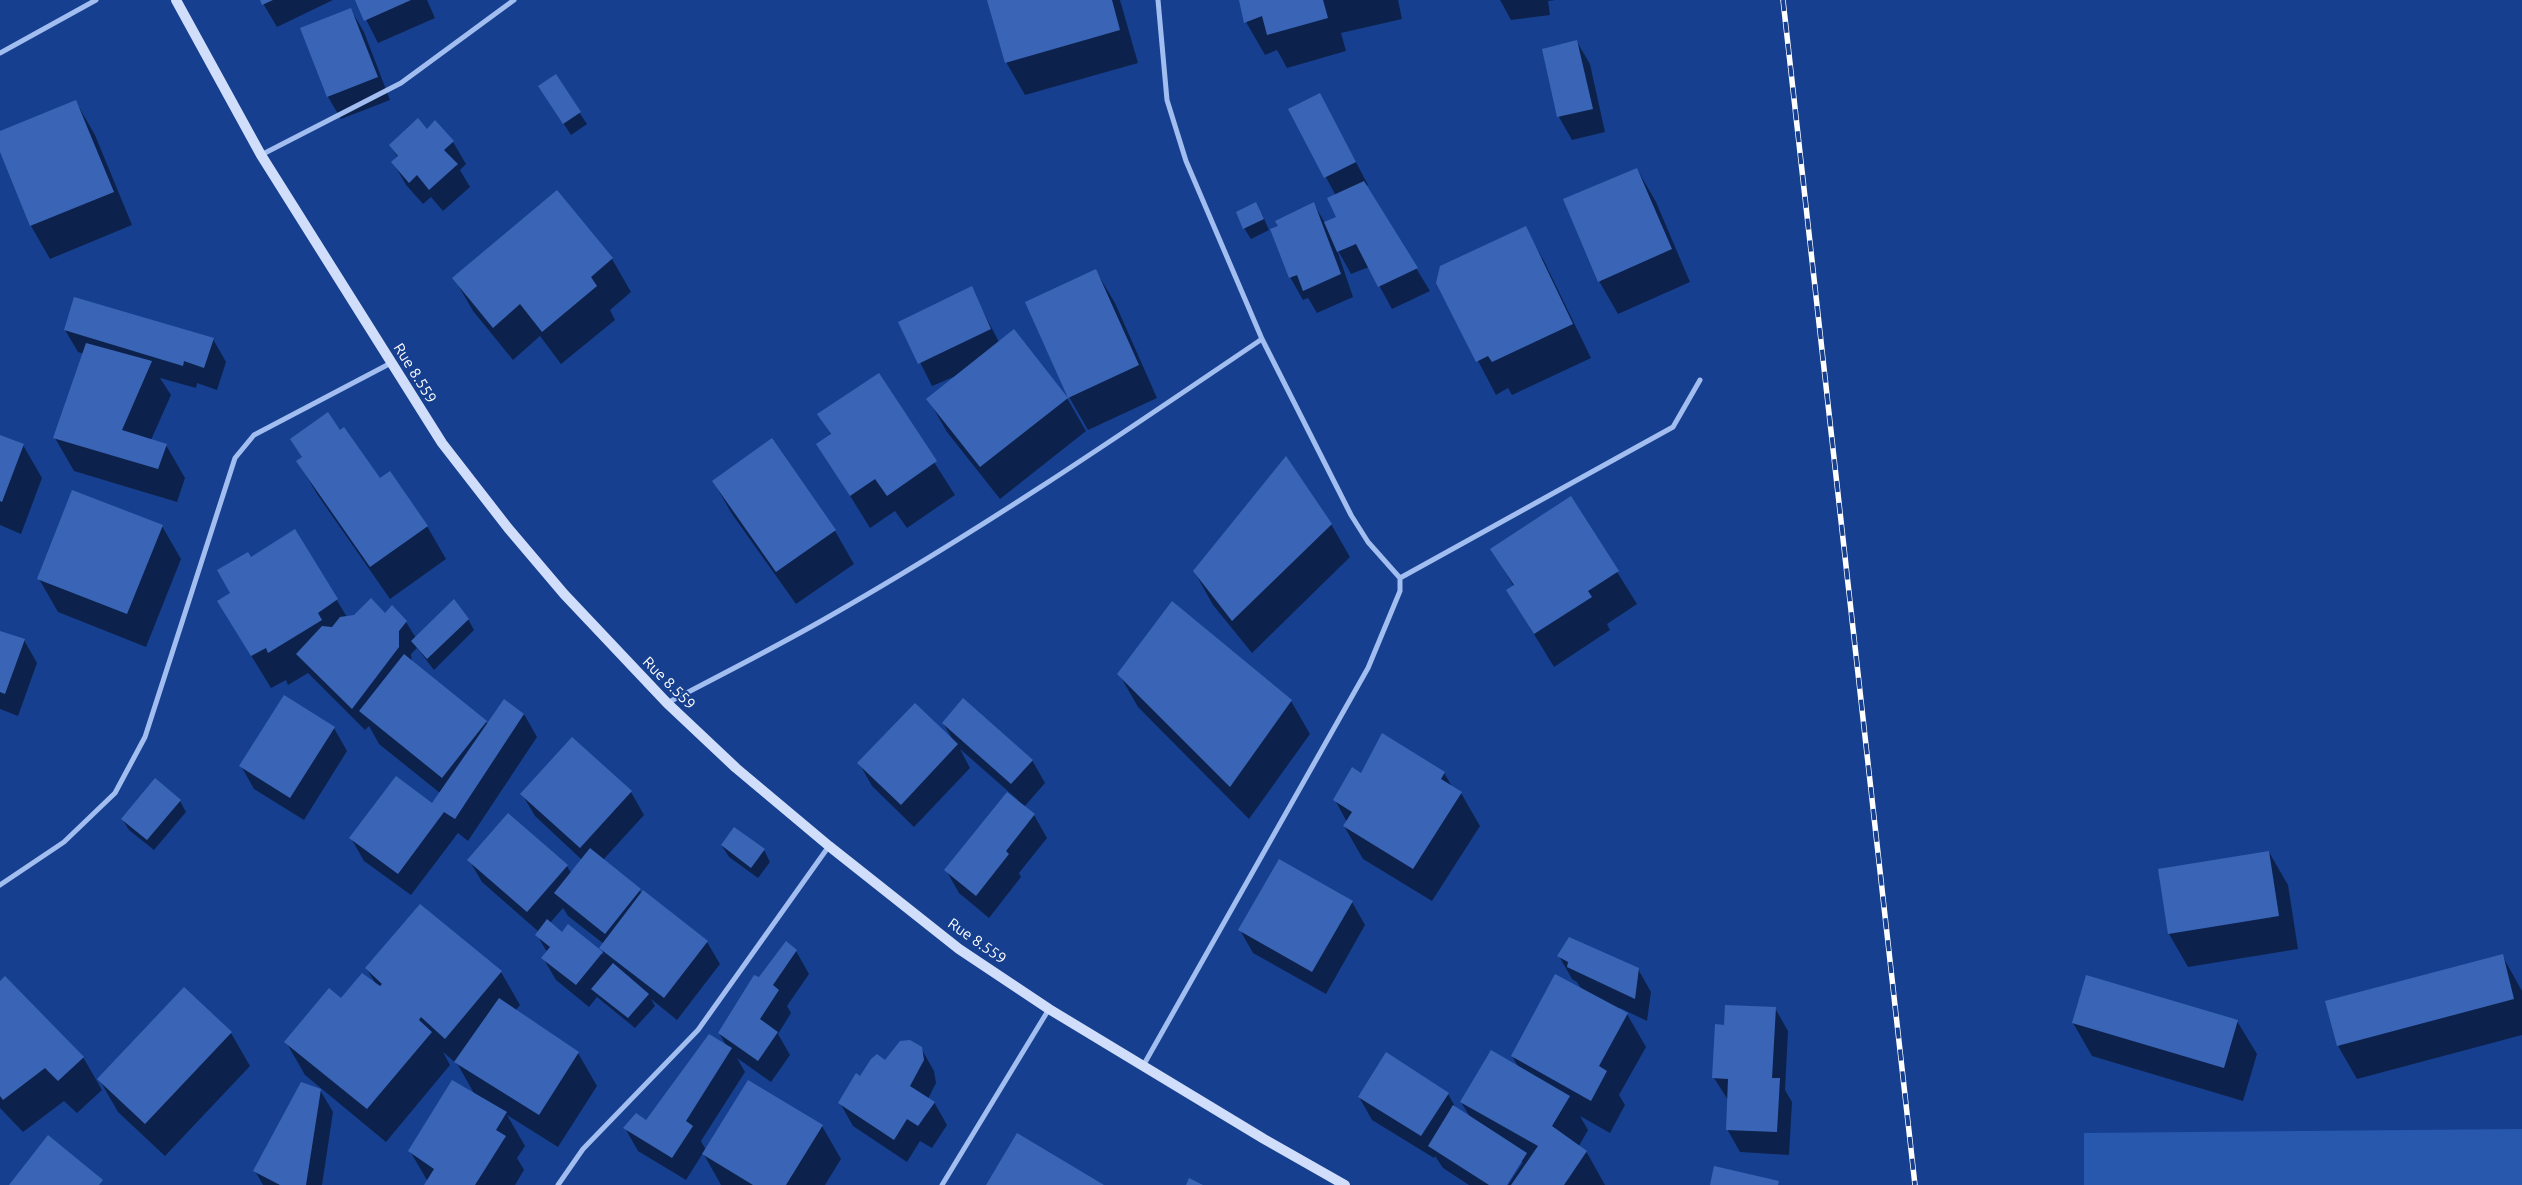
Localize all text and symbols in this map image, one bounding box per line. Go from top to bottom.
street label: Rue 8.559 [390,340,440,406]
street label: Rue 8.559 [639,653,699,713]
street label: Rue 8.559 [944,914,1010,968]

